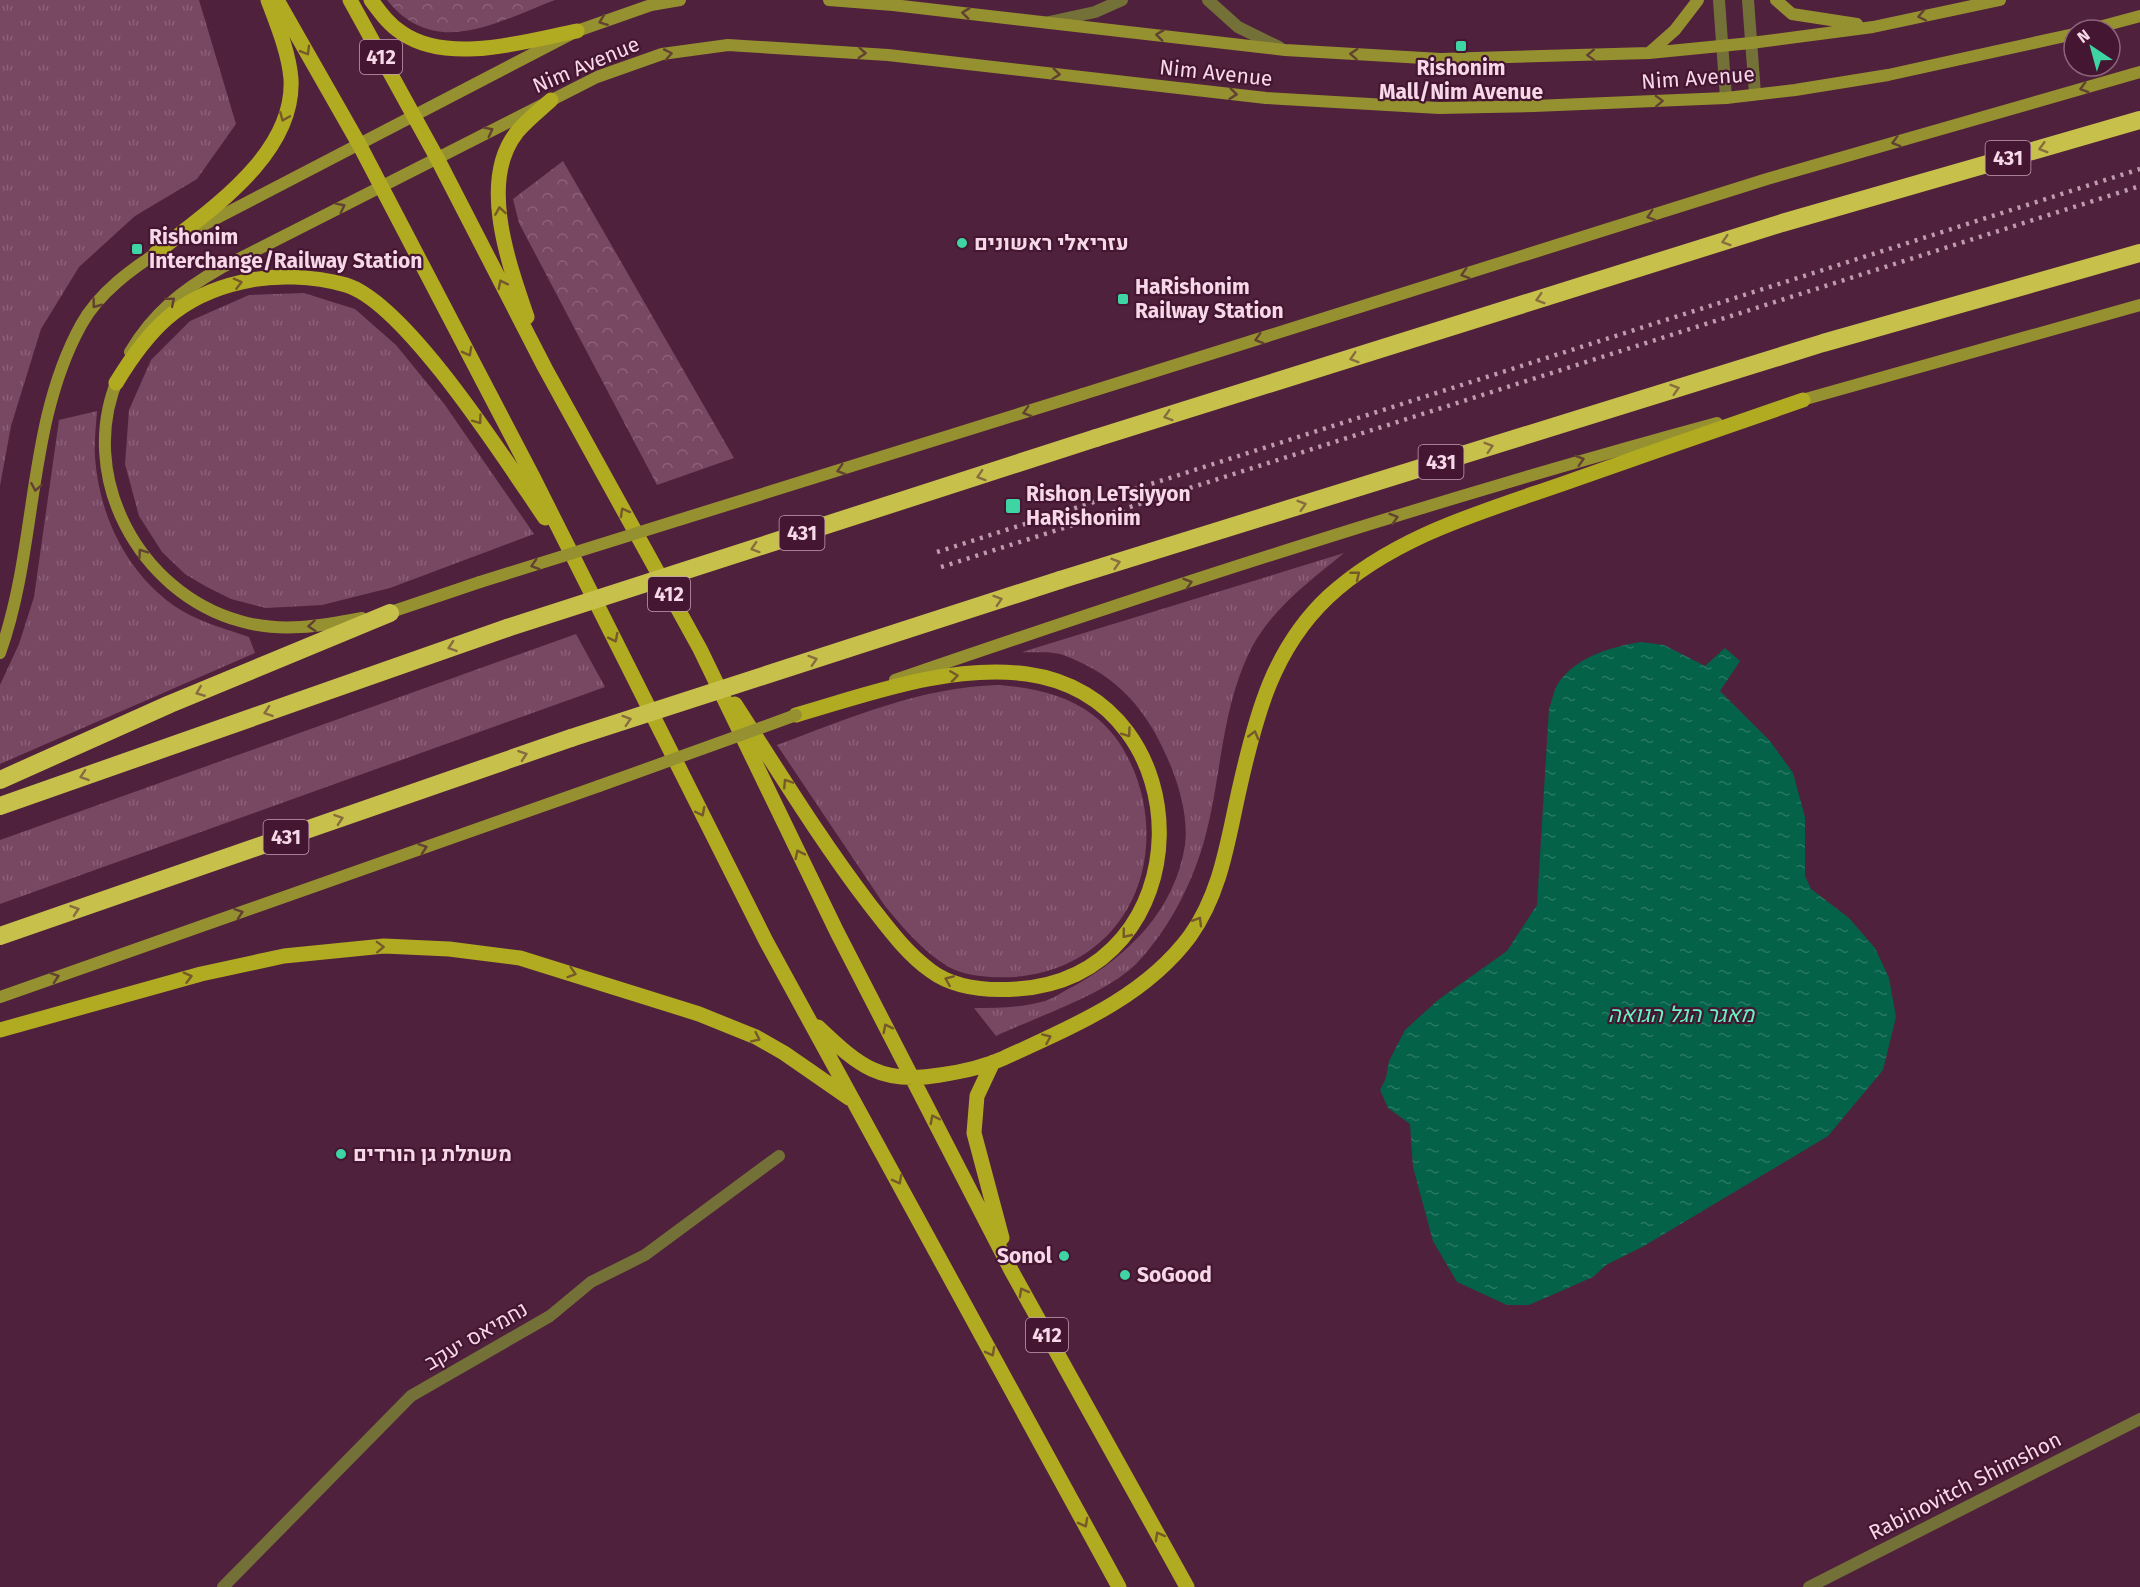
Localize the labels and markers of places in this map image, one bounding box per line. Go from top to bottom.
marker: Rishonim Mall/Nim Avenue [1454,39,1468,53]
place label: Rishonim Mall/Nim Avenue [1379,55,1543,105]
place label: Rishonim Interchange/Railway Station [149,224,422,274]
place label: עזריאלי ראשונים [974,230,1129,256]
marker: עזריאלי ראשונים [955,236,969,250]
marker: Rishonim Interchange/Railway Station [130,242,144,256]
place label: HaRishonim Railway Station [1135,274,1284,324]
marker: HaRishonim Railway Station [1116,292,1130,306]
place label: Rishon LeTsiyyon HaRishonim [1026,481,1191,531]
marker: Rishon LeTsiyyon HaRishonim [1004,497,1022,515]
place label: משתלת גן הורדים [353,1141,512,1167]
marker: משתלת גן הורדים [334,1147,348,1161]
place label: Sonol [997,1243,1053,1269]
marker: Sonol [1057,1249,1071,1263]
place label: SoGood [1137,1262,1212,1288]
marker: SoGood [1118,1268,1132,1282]

